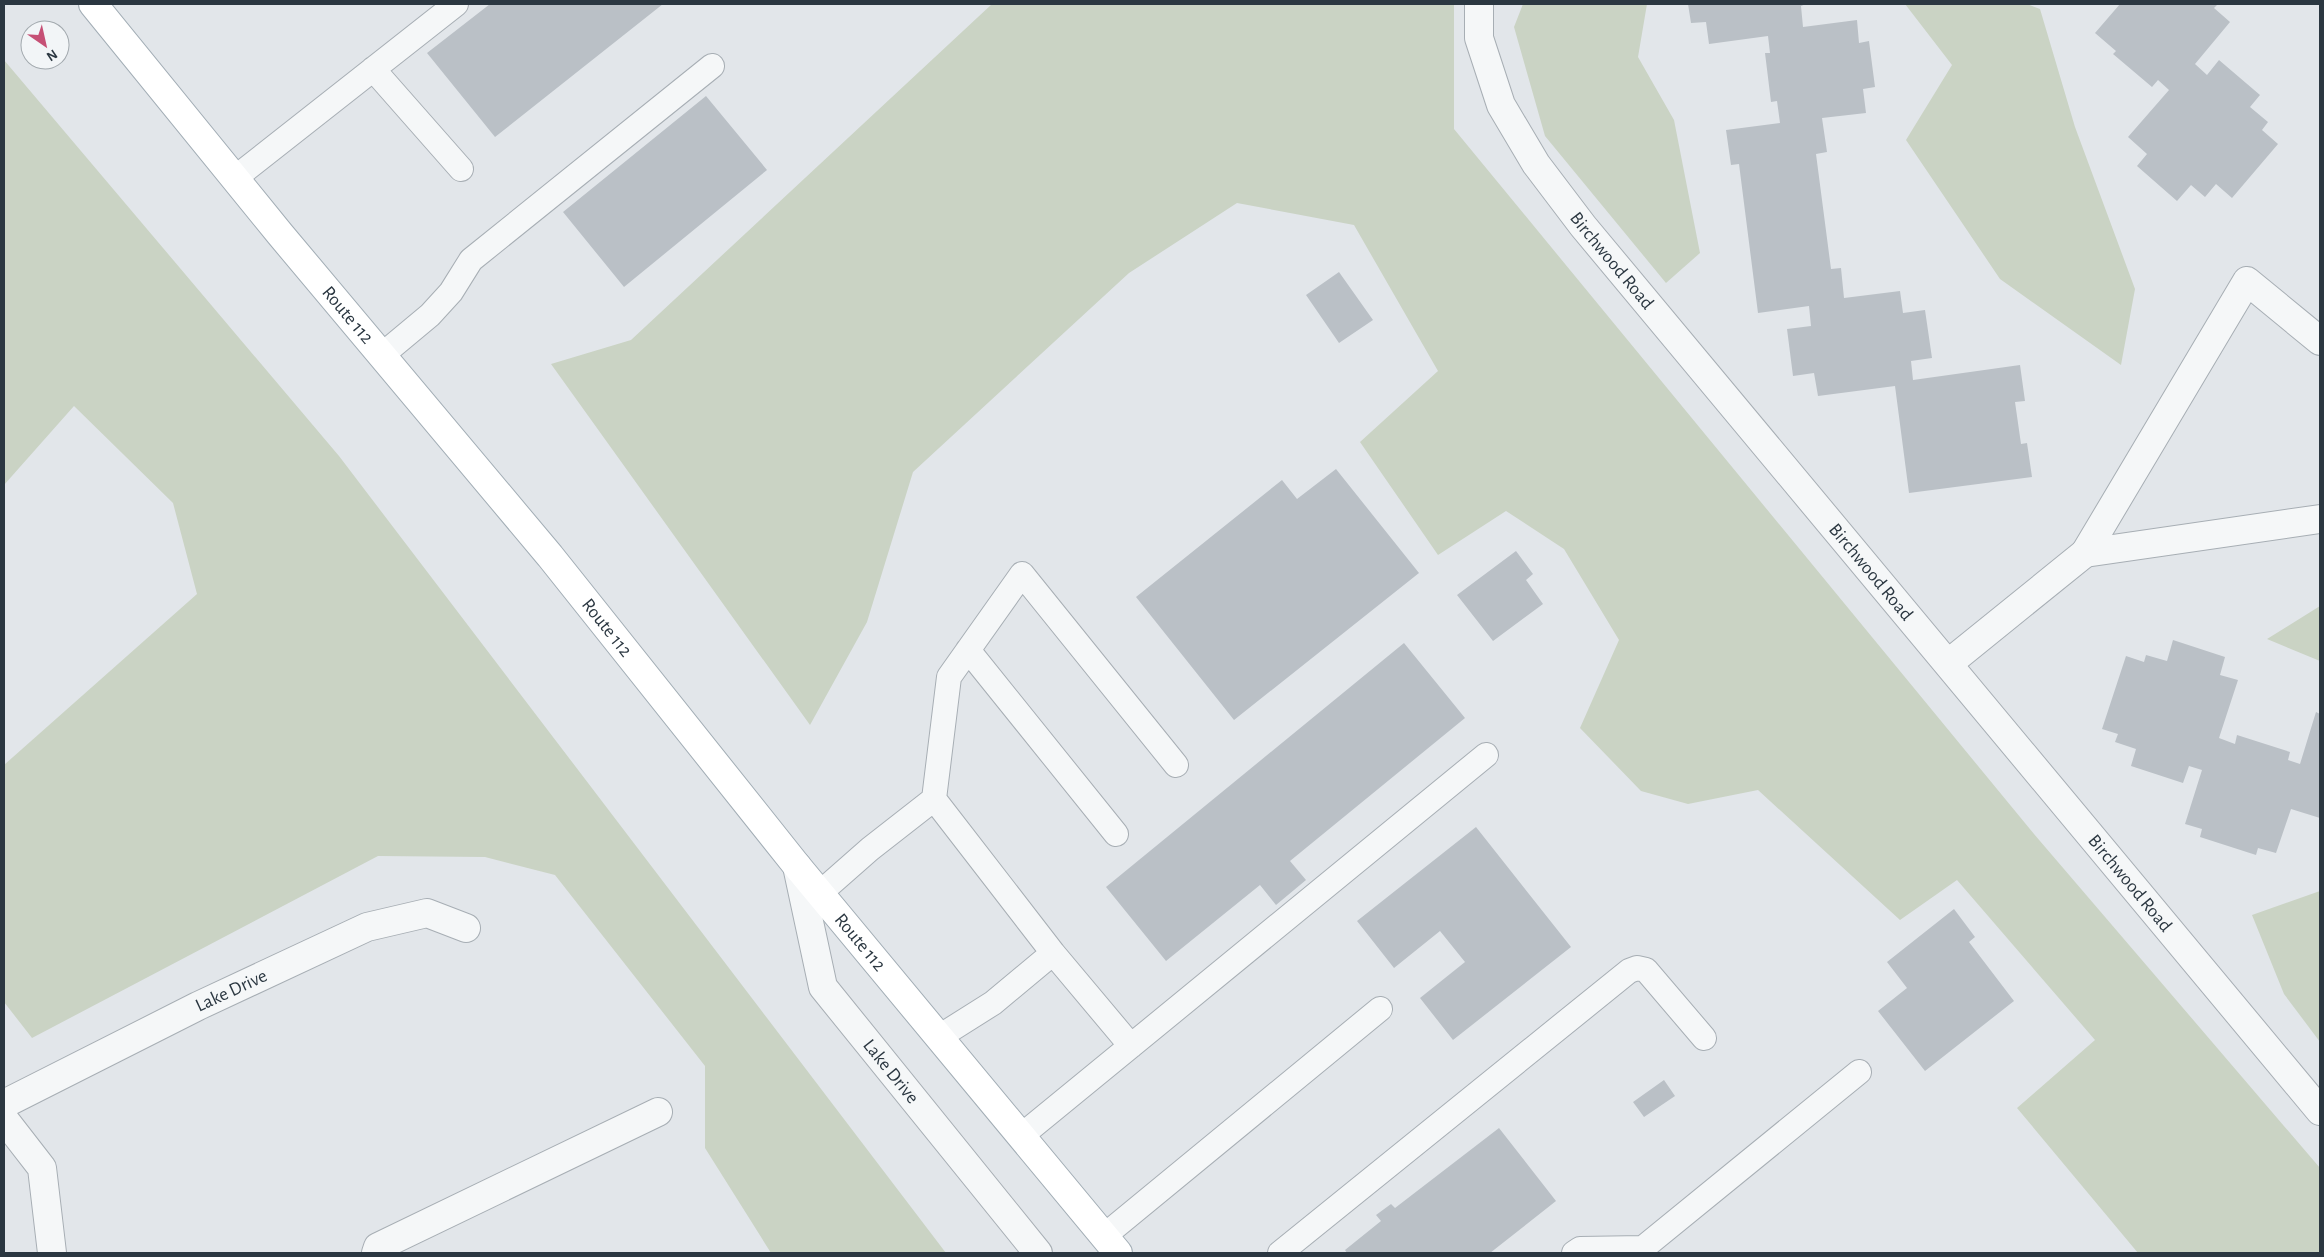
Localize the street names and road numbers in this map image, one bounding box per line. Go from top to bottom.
street label: Birchwood Road [1566,208,1658,313]
street label: Route 112 [319,283,377,347]
street label: Birchwood Road [1825,520,1917,624]
street label: Route 112 [578,595,636,660]
street label: Birchwood Road [2085,831,2176,935]
street label: Route 112 [831,910,890,975]
street label: Lake Drive [193,966,270,1015]
street label: Lake Drive [860,1035,922,1107]

